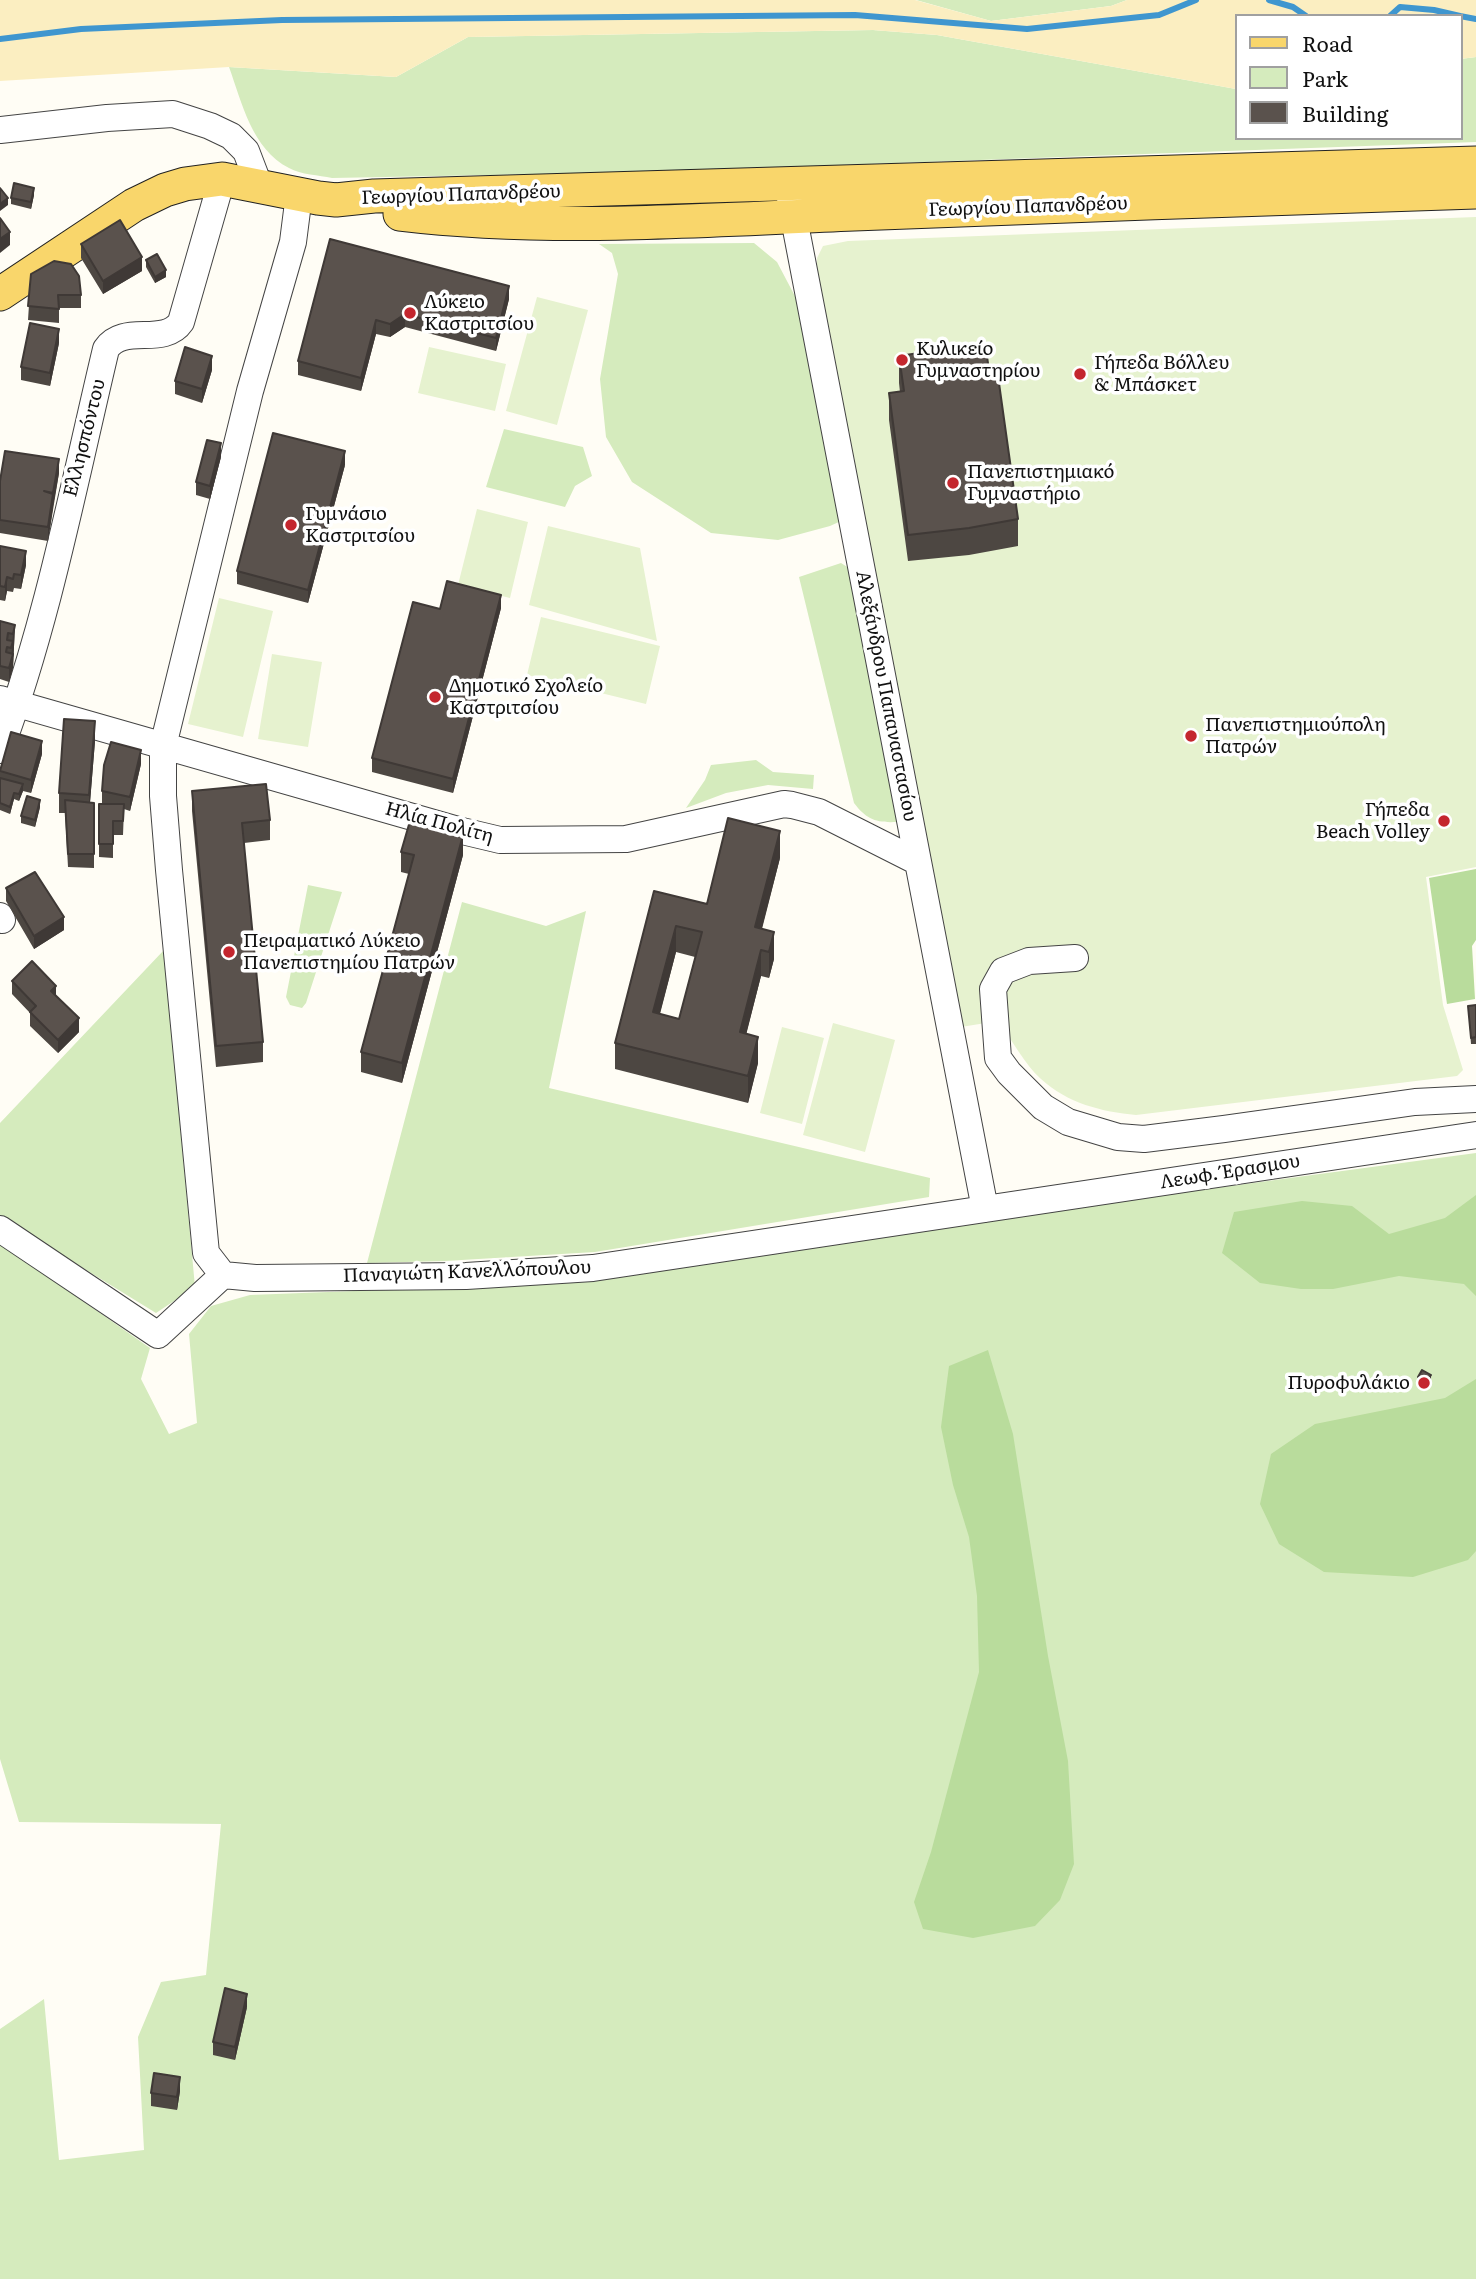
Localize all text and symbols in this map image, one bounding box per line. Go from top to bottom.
legend [1234,14,1462,140]
text: Road [1302,27,1353,58]
text: Park [1302,62,1348,93]
text: Building [1302,97,1388,128]
street label: Γεωργίου Παπανδρέου [361,180,561,210]
street label: Γεωργίου Παπανδρέου [928,192,1128,222]
place label: Λύκειο Καστριτσίου [424,291,534,335]
marker: Λύκειο Καστριτσίου [402,305,418,321]
place label: Κυλικείο Γυμναστηρίου [916,338,1040,382]
marker: Κυλικείο Γυμναστηρίου [894,352,910,368]
place label: Γήπεδα Βόλλευ & Μπάσκετ [1094,352,1229,396]
marker: Γήπεδα Βόλλευ & Μπάσκετ [1072,366,1088,382]
street label: Ελλησπόντου [59,377,111,499]
place label: Πανεπιστημιακό Γυμναστήριο [967,461,1115,505]
marker: Πανεπιστημιακό Γυμναστήριο [945,475,961,491]
place label: Γυμνάσιο Καστριτσίου [305,503,415,547]
marker: Γυμνάσιο Καστριτσίου [283,517,299,533]
street label: Αλεξάνδρου Παπαναστασίου [850,569,922,823]
place label: Δημοτικό Σχολείο Καστριτσίου [449,675,603,719]
marker: Δημοτικό Σχολείο Καστριτσίου [427,689,443,705]
place label: Πανεπιστημιούπολη Πατρών [1205,714,1386,758]
marker: Πανεπιστημιούπολη Πατρών [1183,728,1199,744]
street label: Ηλία Πολίτη [383,798,495,848]
place label: Γήπεδα Beach Volley [1316,799,1430,843]
marker: Γήπεδα Beach Volley [1436,813,1452,829]
place label: Πειραματικό Λύκειο Πανεπιστημίου Πατρών [243,930,455,974]
marker: Πειραματικό Λύκειο Πανεπιστημίου Πατρών [221,944,237,960]
street label: Λεωφ. Έρασμου [1158,1150,1302,1194]
street label: Παναγιώτη Κανελλόπουλου [342,1256,592,1288]
place label: Πυροφυλάκιο [1287,1372,1410,1394]
marker: Πυροφυλάκιο [1416,1375,1432,1391]

